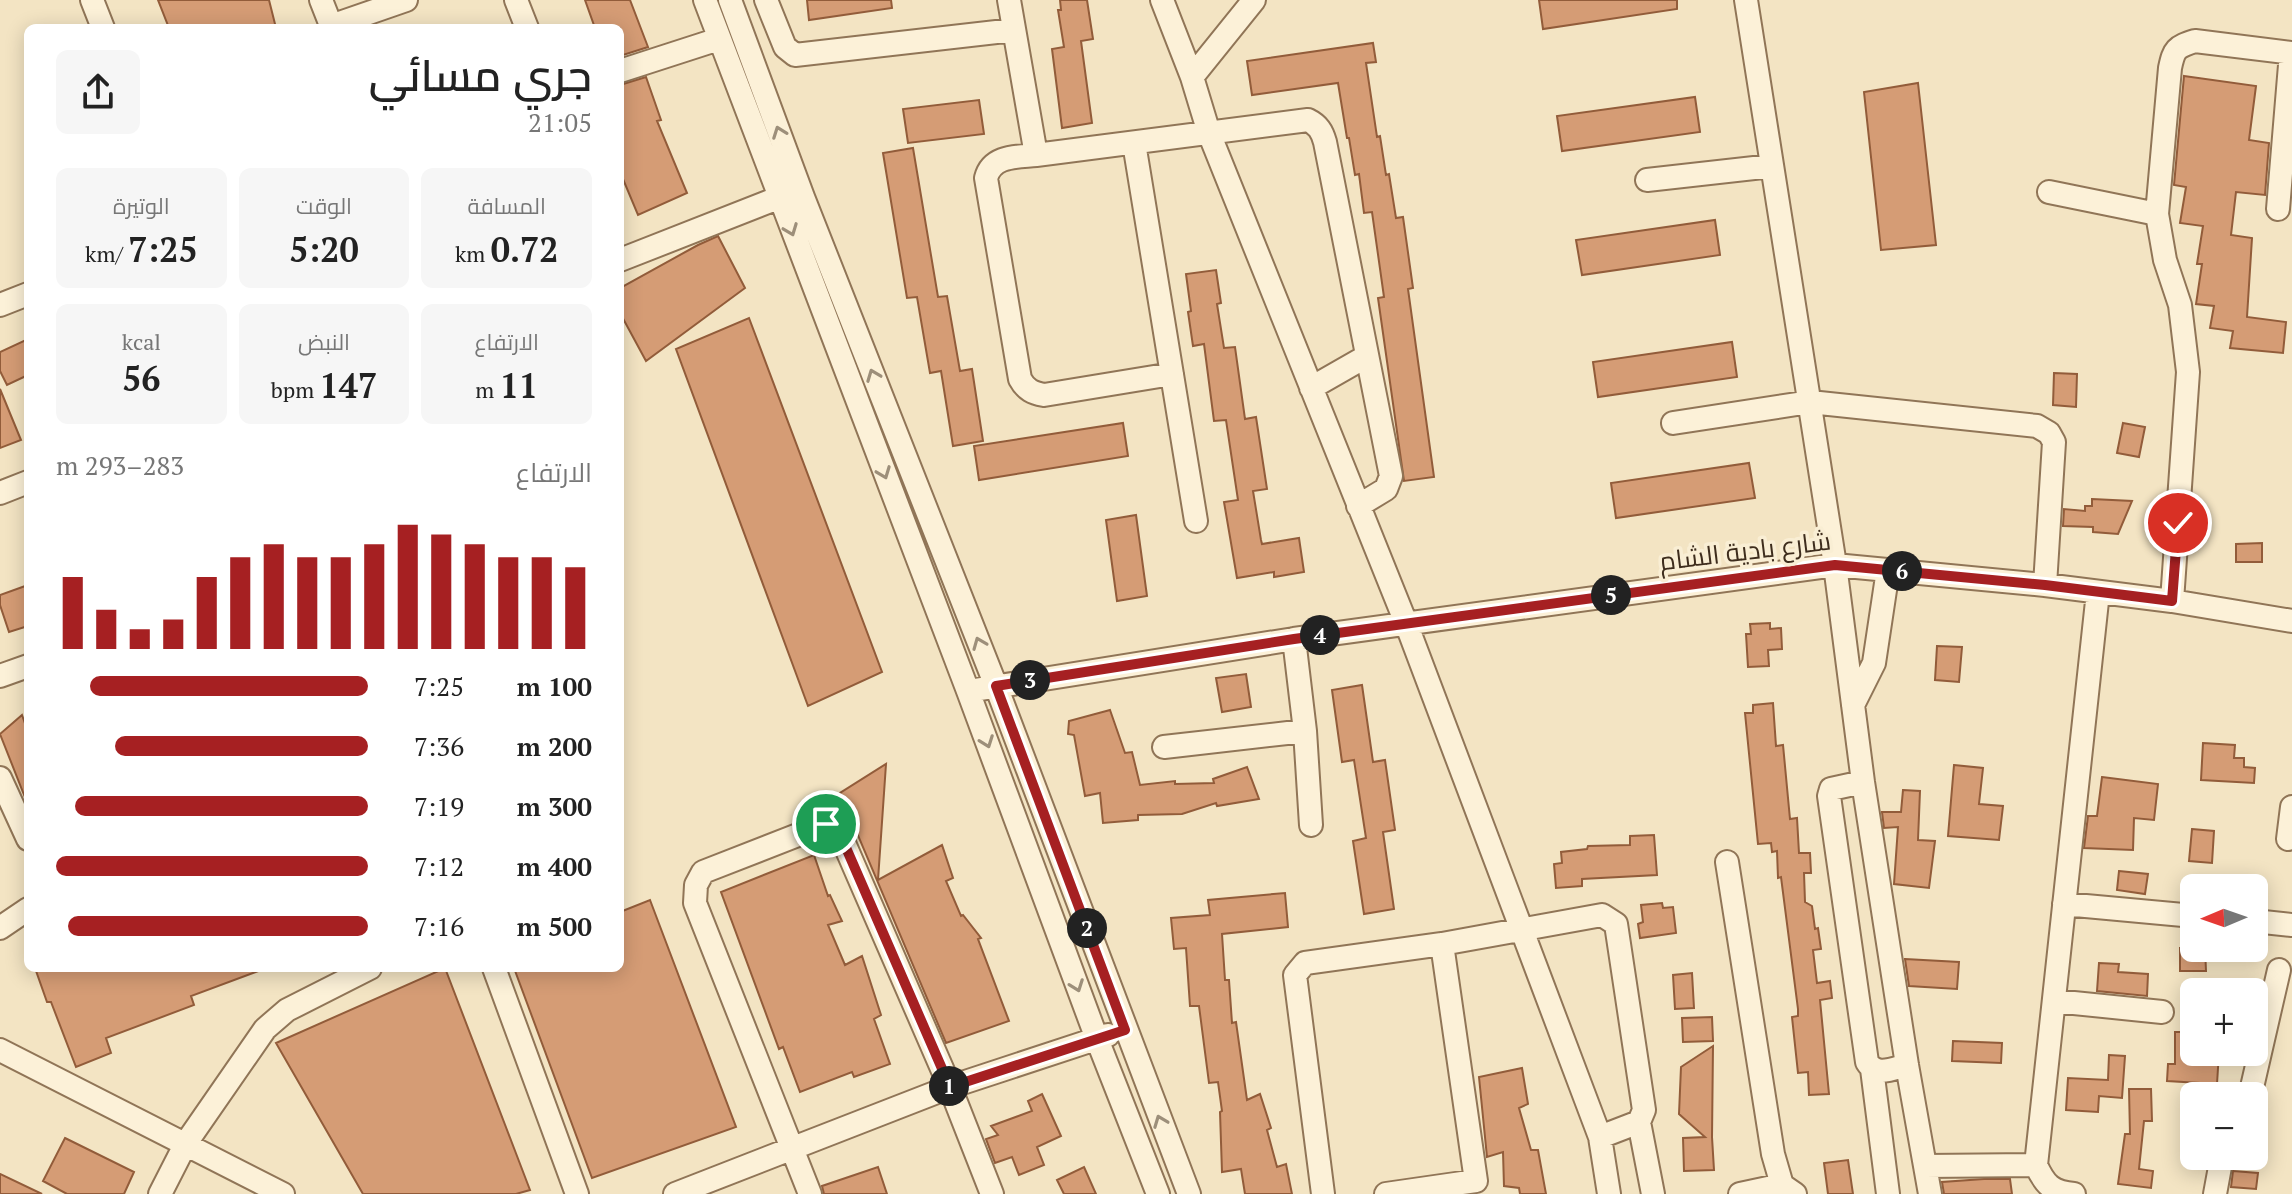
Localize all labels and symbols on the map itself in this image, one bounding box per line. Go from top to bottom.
one-way arrow [772,126,789,140]
one-way arrow [781,223,798,237]
one-way arrow [866,369,883,383]
one-way arrow [874,465,891,479]
pin [2144,489,2212,557]
street label: شارع بادية الشام [1657,523,1833,579]
pin: 6 [1882,551,1922,591]
pin: 5 [1591,575,1631,615]
pin: 4 [1300,615,1340,655]
one-way arrow [972,637,989,651]
pin: 3 [1010,660,1050,700]
one-way arrow [977,734,994,748]
pin [792,790,860,858]
north arrow [2180,874,2268,962]
pin: 2 [1067,908,1107,948]
one-way arrow [1067,978,1084,992]
pin: 1 [929,1066,969,1106]
one-way arrow [1154,1115,1170,1129]

